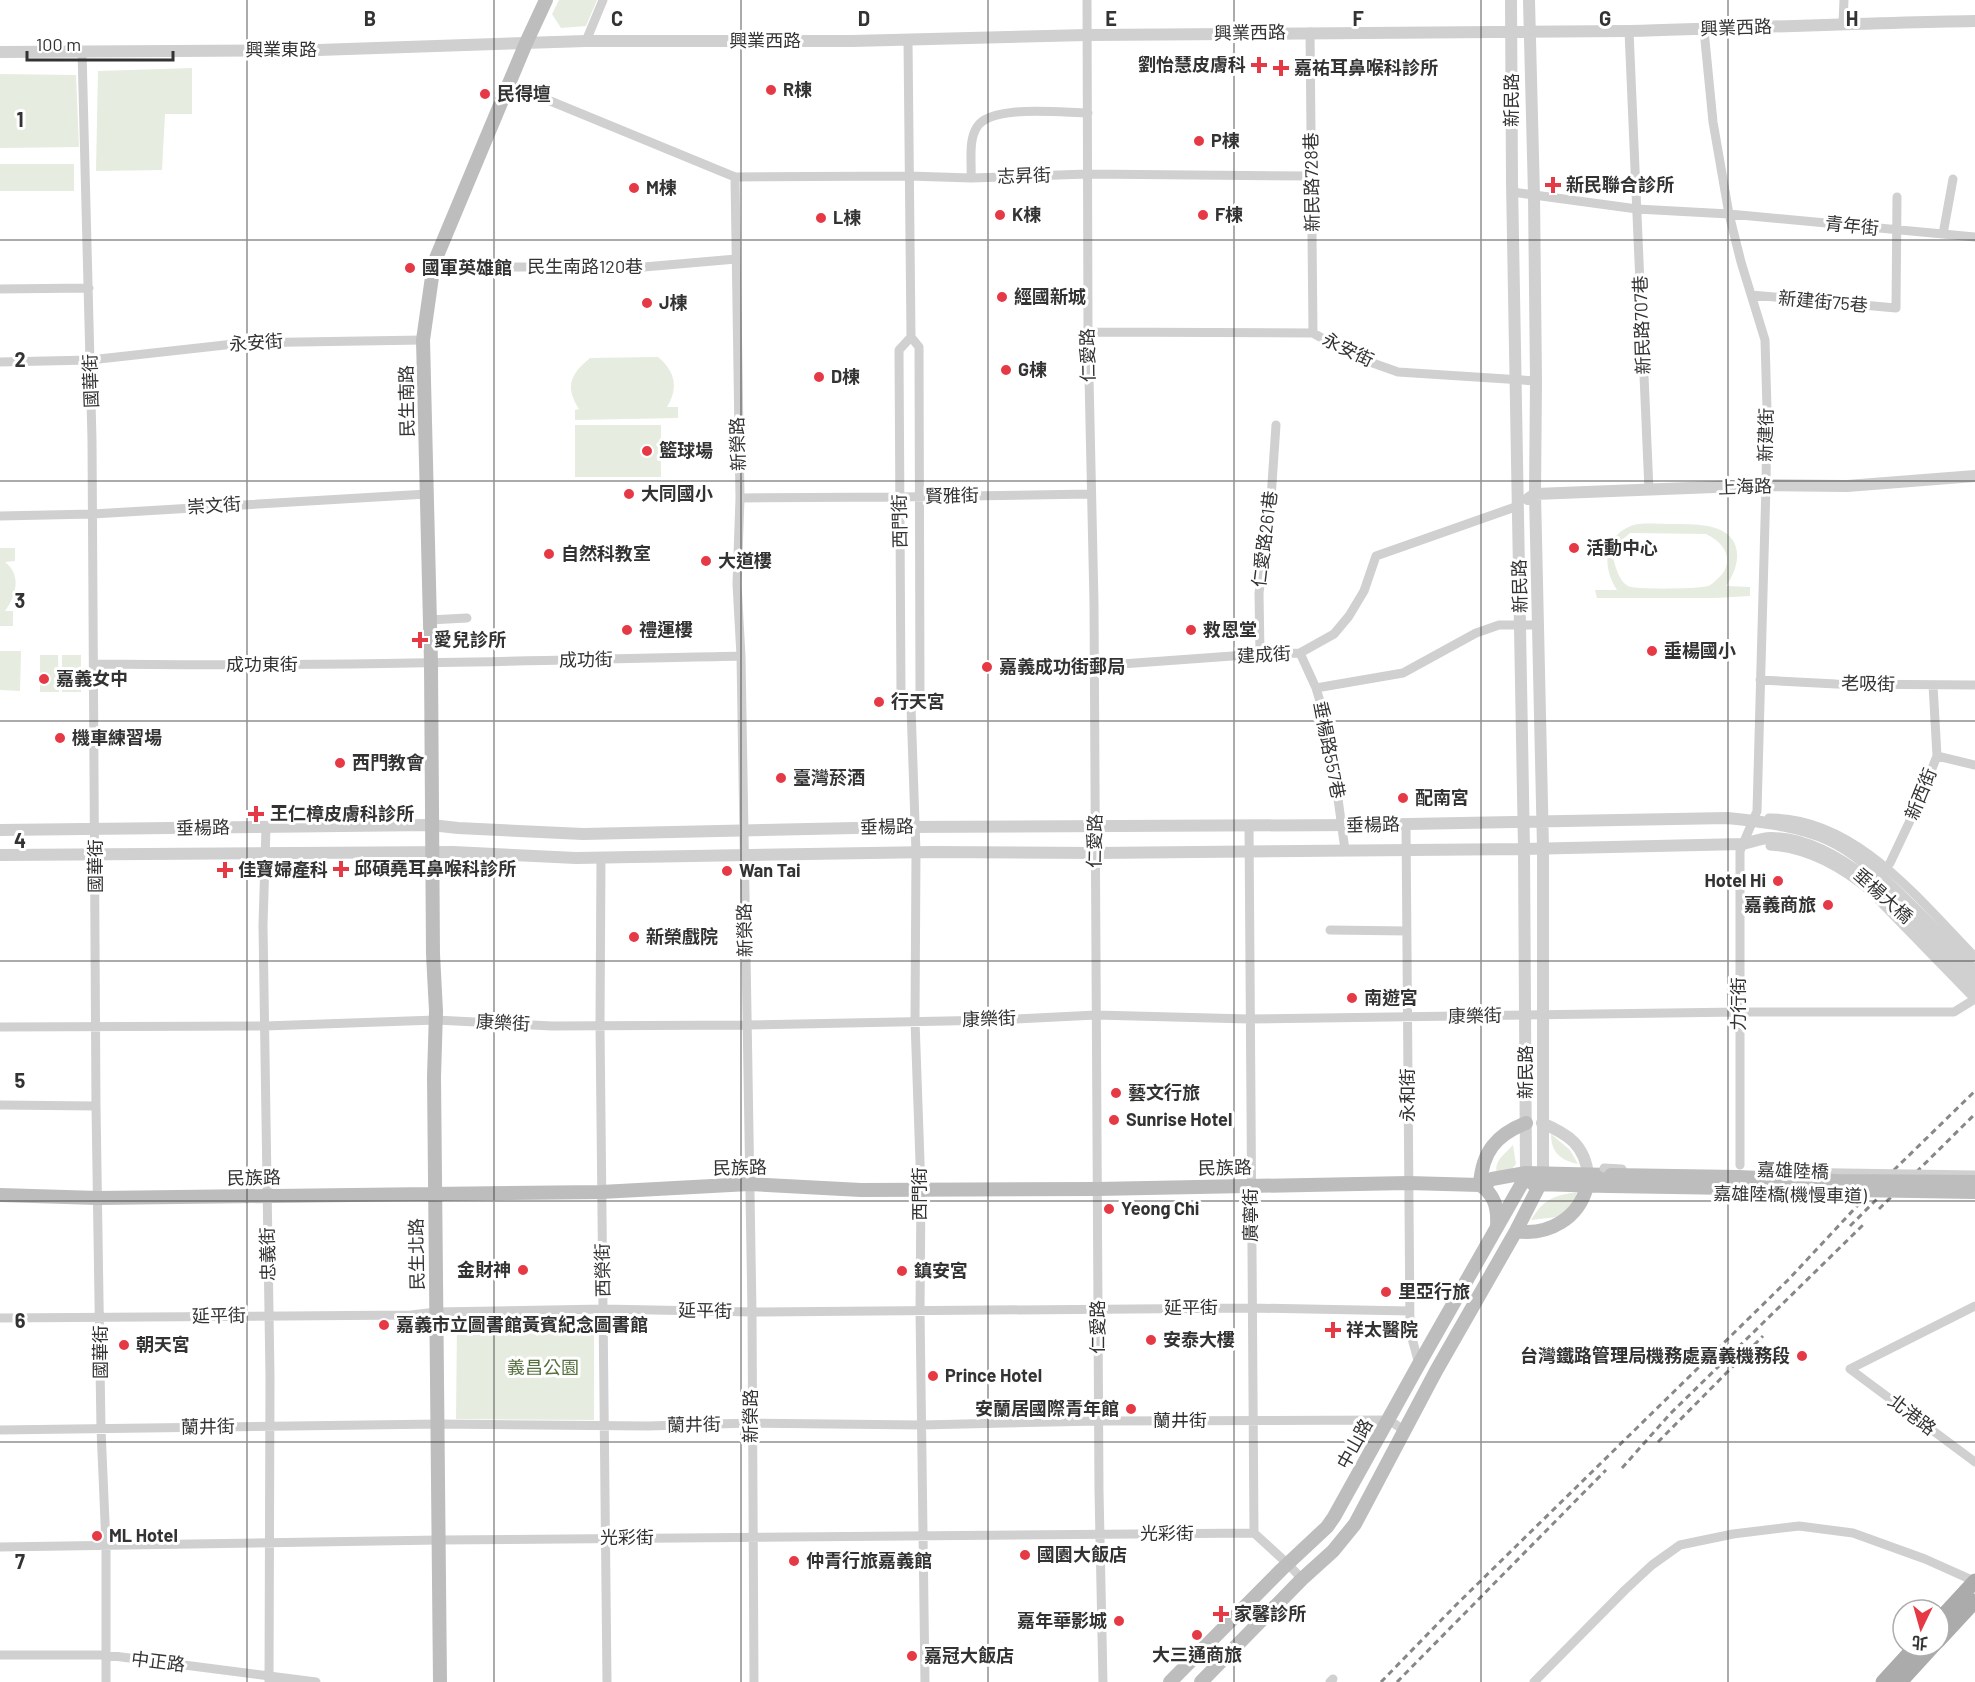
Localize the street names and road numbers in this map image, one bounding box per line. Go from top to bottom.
street label: 興業西路 [1700,15,1772,39]
street label: 興業西路 [1214,20,1286,44]
street label: 興業西路 [729,29,801,51]
street label: 興業東路 [245,38,317,60]
street label: 新民路 [1500,73,1522,127]
street label: 新民路728巷 [1299,132,1323,232]
street label: 志昇街 [997,163,1051,187]
street label: 青年街 [1824,211,1880,239]
street label: 民生南路120巷 [527,255,643,277]
street label: 新民路707巷 [1628,275,1654,375]
street label: 新建街75巷 [1777,286,1869,316]
street label: 永安街 [1319,327,1378,371]
street label: 仁愛路 [1076,328,1098,382]
street label: 永安街 [228,329,284,355]
street label: 國華街 [78,354,102,408]
street label: 民生南路 [394,365,418,437]
street label: 新建街 [1754,408,1776,462]
street label: 新榮路 [725,417,749,471]
street label: 上海路 [1718,474,1772,498]
street label: 賢雅街 [925,484,979,506]
street label: 仁愛路261巷 [1247,489,1281,588]
street label: 崇文街 [186,492,242,518]
street label: 西門街 [888,494,910,548]
street label: 新民路 [1508,559,1530,613]
street label: 建成街 [1236,642,1291,666]
street label: 成功街 [559,648,613,670]
street label: 成功東街 [226,653,298,675]
street label: 老吸街 [1841,672,1895,694]
street label: 垂楊路557巷 [1310,699,1350,801]
street label: 新西街 [1900,764,1940,823]
street label: 垂楊路 [1346,813,1400,835]
street label: 仁愛路 [1083,814,1105,868]
street label: 垂楊路 [860,815,914,837]
street label: 垂楊路 [176,816,230,838]
street label: 國華街 [84,839,106,893]
street label: 垂楊大橋 [1850,863,1918,928]
street label: 新榮路 [733,903,755,957]
street label: 力行街 [1727,977,1749,1031]
street label: 康樂街 [1448,1004,1502,1026]
street label: 康樂街 [962,1006,1016,1030]
street label: 康樂街 [476,1010,531,1034]
street label: 新民路 [1514,1045,1536,1099]
street label: 永和街 [1396,1068,1418,1122]
street label: 民族路 [713,1156,767,1178]
street label: 民族路 [1198,1156,1252,1178]
street label: 嘉雄陸橋 [1757,1158,1829,1182]
street label: 民族路 [227,1166,281,1188]
street label: 西門街 [908,1167,930,1221]
street label: 嘉雄陸橋(機慢車道) [1713,1182,1867,1206]
street label: 廣寧街 [1239,1188,1261,1242]
street label: 民生北路 [404,1218,428,1290]
street label: 忠義街 [256,1227,278,1281]
street label: 西榮街 [591,1243,613,1297]
street label: 延平街 [1164,1296,1218,1318]
street label: 延平街 [678,1299,732,1321]
street label: 仁愛路 [1086,1300,1108,1354]
street label: 延平街 [192,1304,246,1326]
street label: 國華街 [89,1325,111,1379]
street label: 新榮路 [739,1389,761,1443]
street label: 北港路 [1884,1389,1941,1439]
street label: 蘭井街 [1153,1409,1207,1431]
street label: 蘭井街 [667,1413,721,1435]
street label: 蘭井街 [181,1415,235,1437]
street label: 中山路 [1331,1415,1377,1472]
street label: 光彩街 [1140,1522,1194,1544]
street label: 光彩街 [600,1526,654,1548]
street label: 中正路 [130,1647,186,1675]

